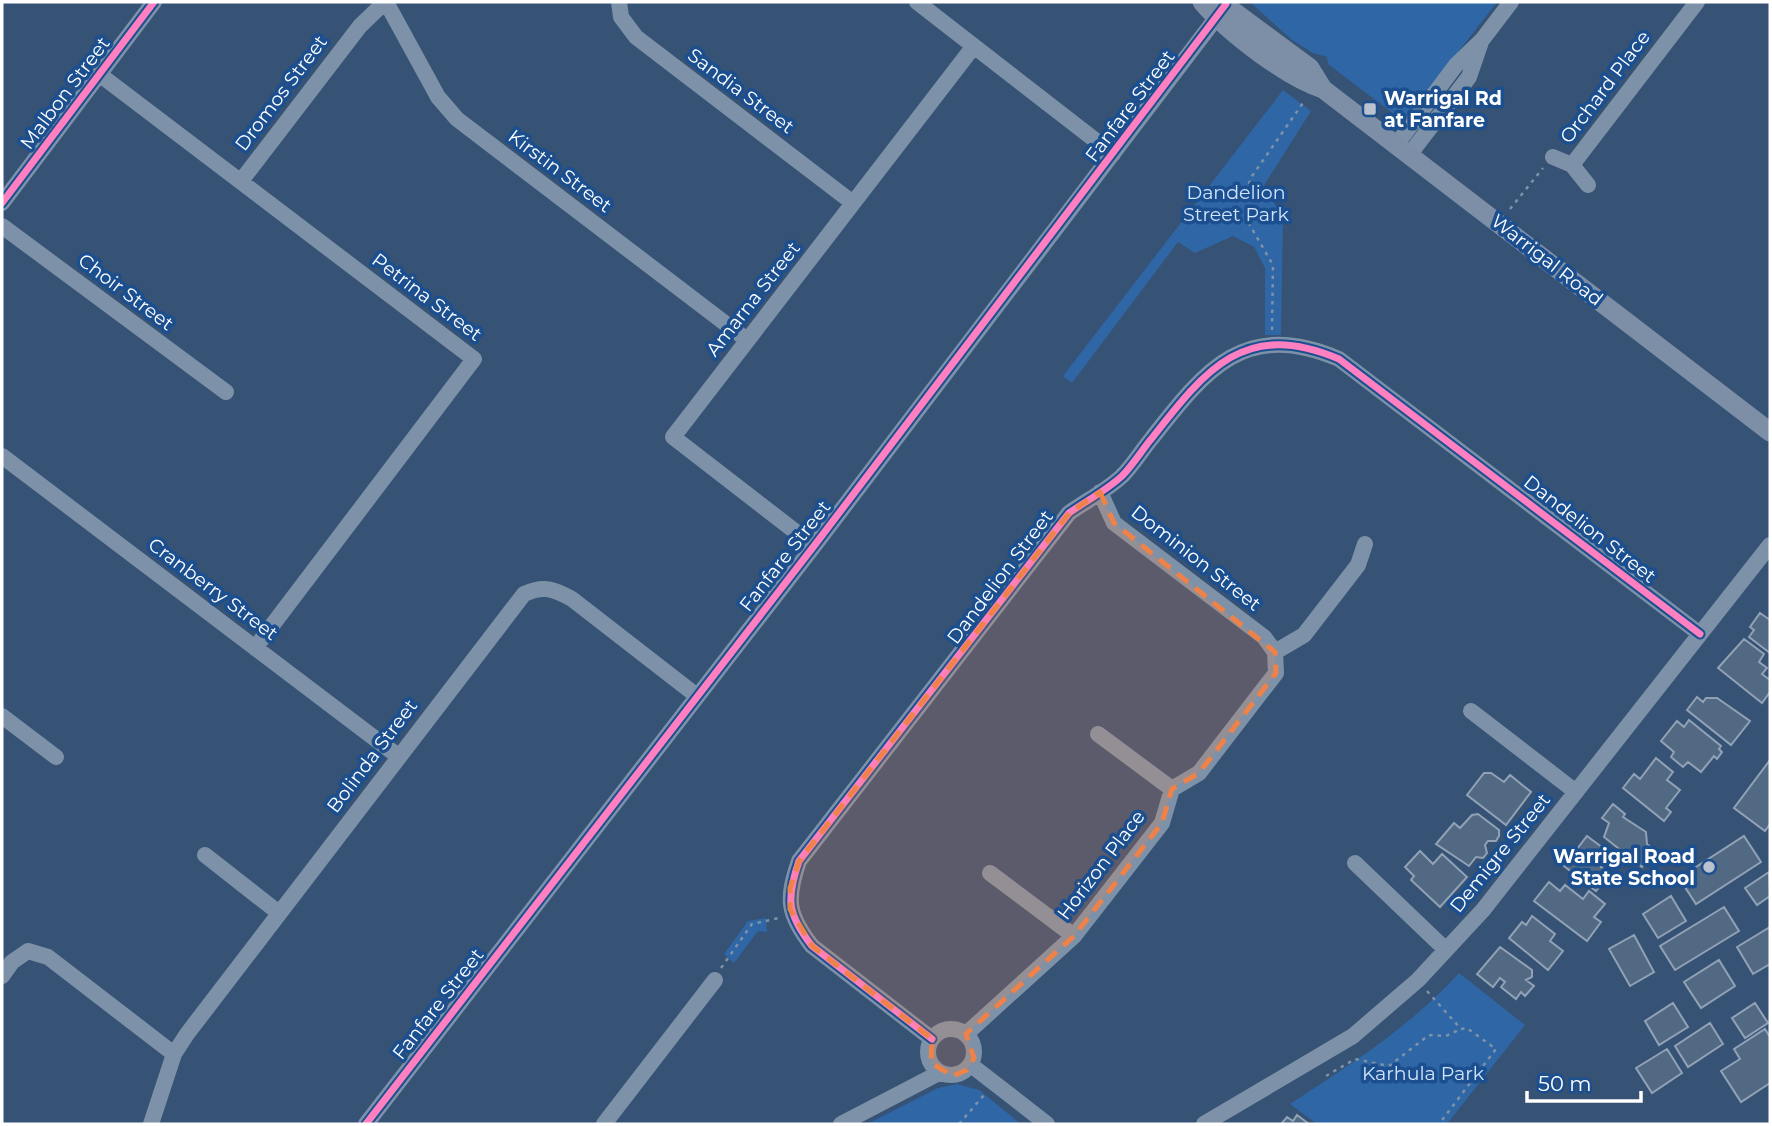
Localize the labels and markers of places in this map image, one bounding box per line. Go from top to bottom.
place label: Warrigal Rd at Fanfare [1384,87,1502,132]
marker: Warrigal Rd at Fanfare [1362,101,1378,117]
place label: Warrigal Road State School [1553,845,1695,890]
marker: Warrigal Road State School [1701,859,1717,875]

